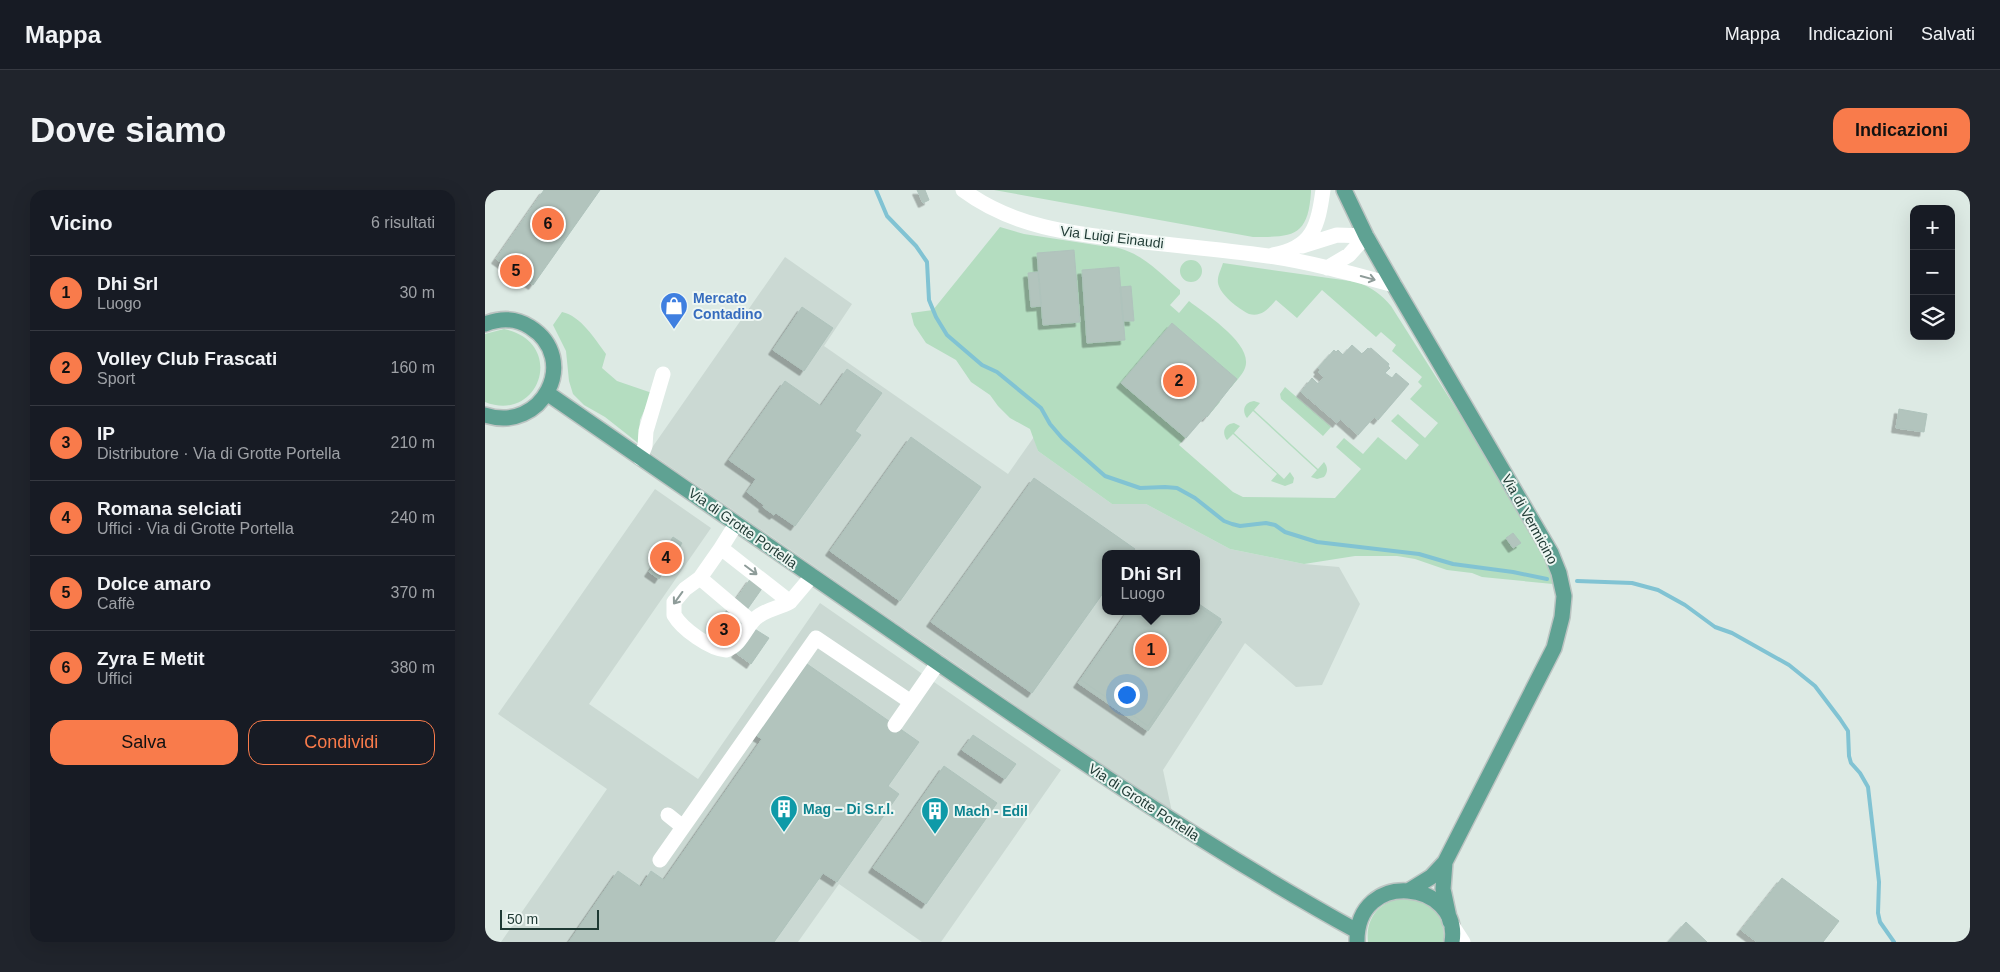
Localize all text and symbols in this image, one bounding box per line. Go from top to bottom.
text: Mappa [25,21,101,48]
text: Mappa [1725,24,1780,44]
text: Indicazioni [1808,24,1893,44]
text: Salvati [1921,24,1975,44]
button: Indicazioni [1833,108,1970,153]
text: Dove siamo [30,110,226,149]
pin: 6 [532,205,564,243]
map controls [1910,205,1955,340]
button: + [1910,205,1955,250]
text: Vicino [50,211,113,234]
text: 6 risultati [371,214,435,231]
street label: Via Luigi Einaudi [1059,223,1165,251]
button: − [1910,250,1955,295]
pin: 5 [500,252,532,290]
text: Dhi Srl [97,273,158,294]
one-way arrow [1360,274,1376,284]
text: 1 [62,284,70,301]
text: 30 m [399,284,435,301]
place label: Mercato Contadino [693,290,762,322]
shop icon: Mercato Contadino [659,291,689,330]
text: Luogo [97,295,142,312]
button: layers [1910,295,1955,340]
text: Volley Club Frascati [97,348,277,369]
text: 2 [62,359,70,376]
text: 160 m [391,359,435,376]
pin: 2 [1163,362,1195,400]
text: Sport [97,370,135,387]
text: IP [97,423,115,444]
text: 3 [62,434,70,451]
text: 210 m [391,434,435,451]
text: Distributore · Via di Grotte Portella [97,445,340,462]
street label: Via di Vermicino [1499,471,1561,567]
street label: Via di Grotte Portella [686,484,801,572]
text: Romana selciati [97,498,242,519]
text: 4 [62,509,70,526]
text: 240 m [391,509,435,526]
text: Uffici · Via di Grotte Portella [97,520,294,537]
pin: 4 [650,539,682,577]
popup [1102,550,1200,615]
text: Dhi Srl [1120,563,1182,584]
one-way arrow [744,565,757,576]
text: Dolce amaro [97,573,211,594]
text: 5 [62,584,70,601]
text: 370 m [391,584,435,601]
text: Luogo [1120,585,1165,602]
one-way arrow [673,591,683,605]
text: Caffè [97,595,135,612]
pin: 3 [708,611,740,649]
pin: 1 [1135,631,1167,669]
text: Zyra E Metit [97,648,205,669]
text: 6 [62,659,70,676]
text: 380 m [391,659,435,676]
text: Uffici [97,670,132,687]
your location [1114,682,1140,708]
button: Salva [50,720,238,765]
button: Condividi [248,720,435,765]
street label: Via di Grotte Portella [1086,760,1203,844]
building icon: Mag – Di S.r.l. [769,794,799,833]
building icon: Mach - Edil [920,796,950,835]
place label: Mag – Di S.r.l. [803,801,894,817]
place label: Mach - Edil [954,803,1028,819]
scale bar [500,907,599,930]
text: 50 m [507,911,538,927]

